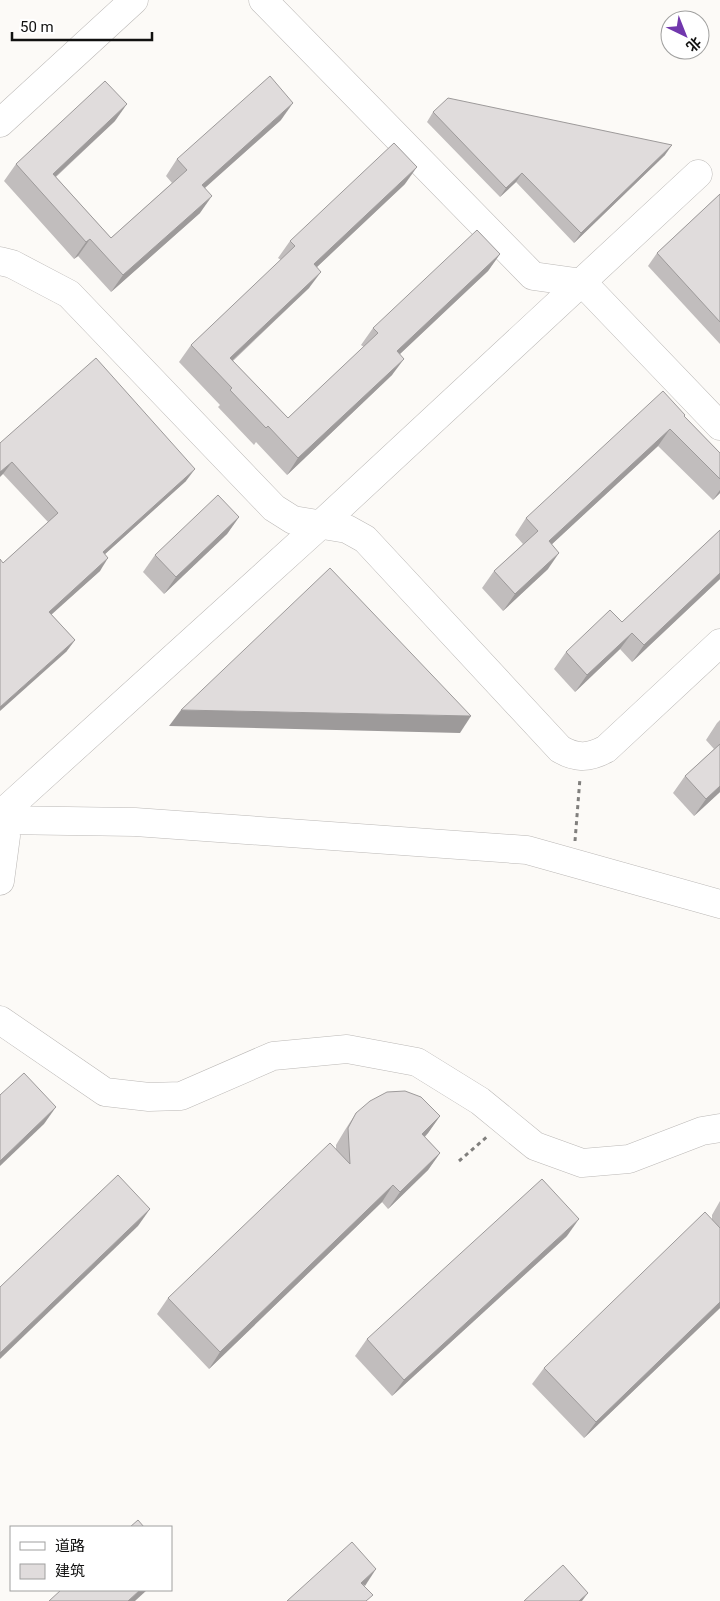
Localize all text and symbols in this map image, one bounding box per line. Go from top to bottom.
scale bar [12,10,152,42]
north arrow [660,10,710,60]
text: 50 m [20,18,54,36]
text: 北 [683,34,704,55]
legend [10,1526,172,1591]
text: 道路 [55,1537,85,1555]
text: 建筑 [55,1562,85,1580]

